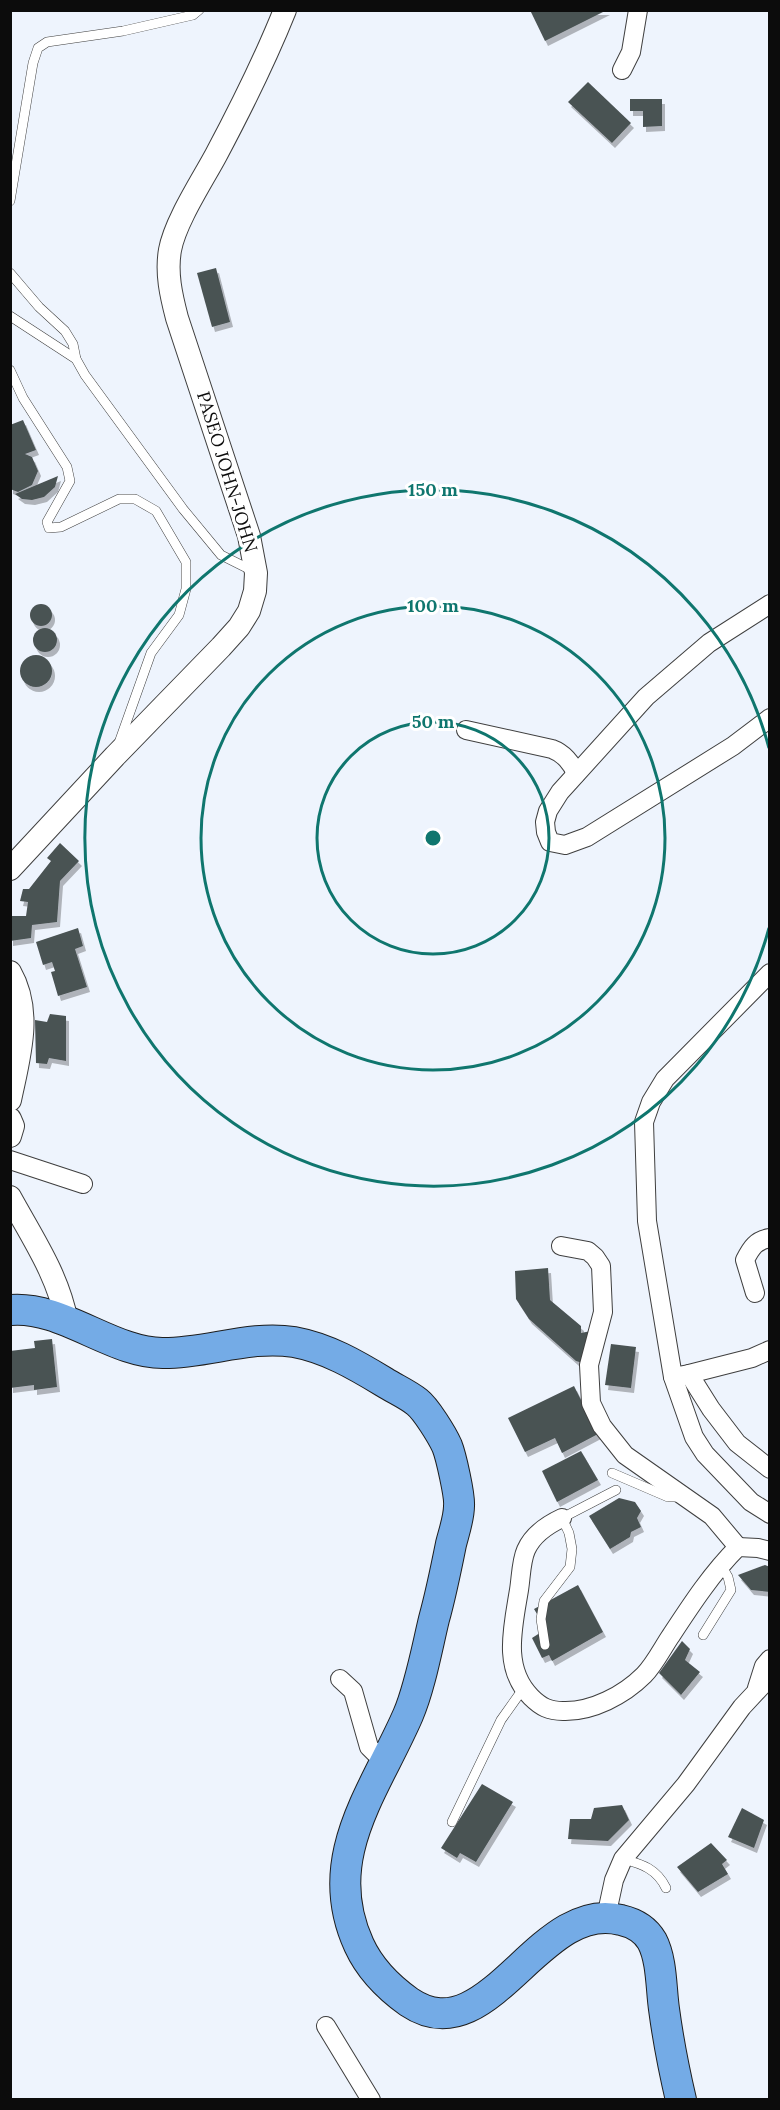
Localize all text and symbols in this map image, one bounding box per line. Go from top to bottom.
street label: PASEO JOHN-JOHN [192,389,263,555]
text: 150 m [408,478,458,501]
text: 100 m [407,594,459,617]
text: 50 m [412,710,455,733]
centre of rings [423,828,443,848]

